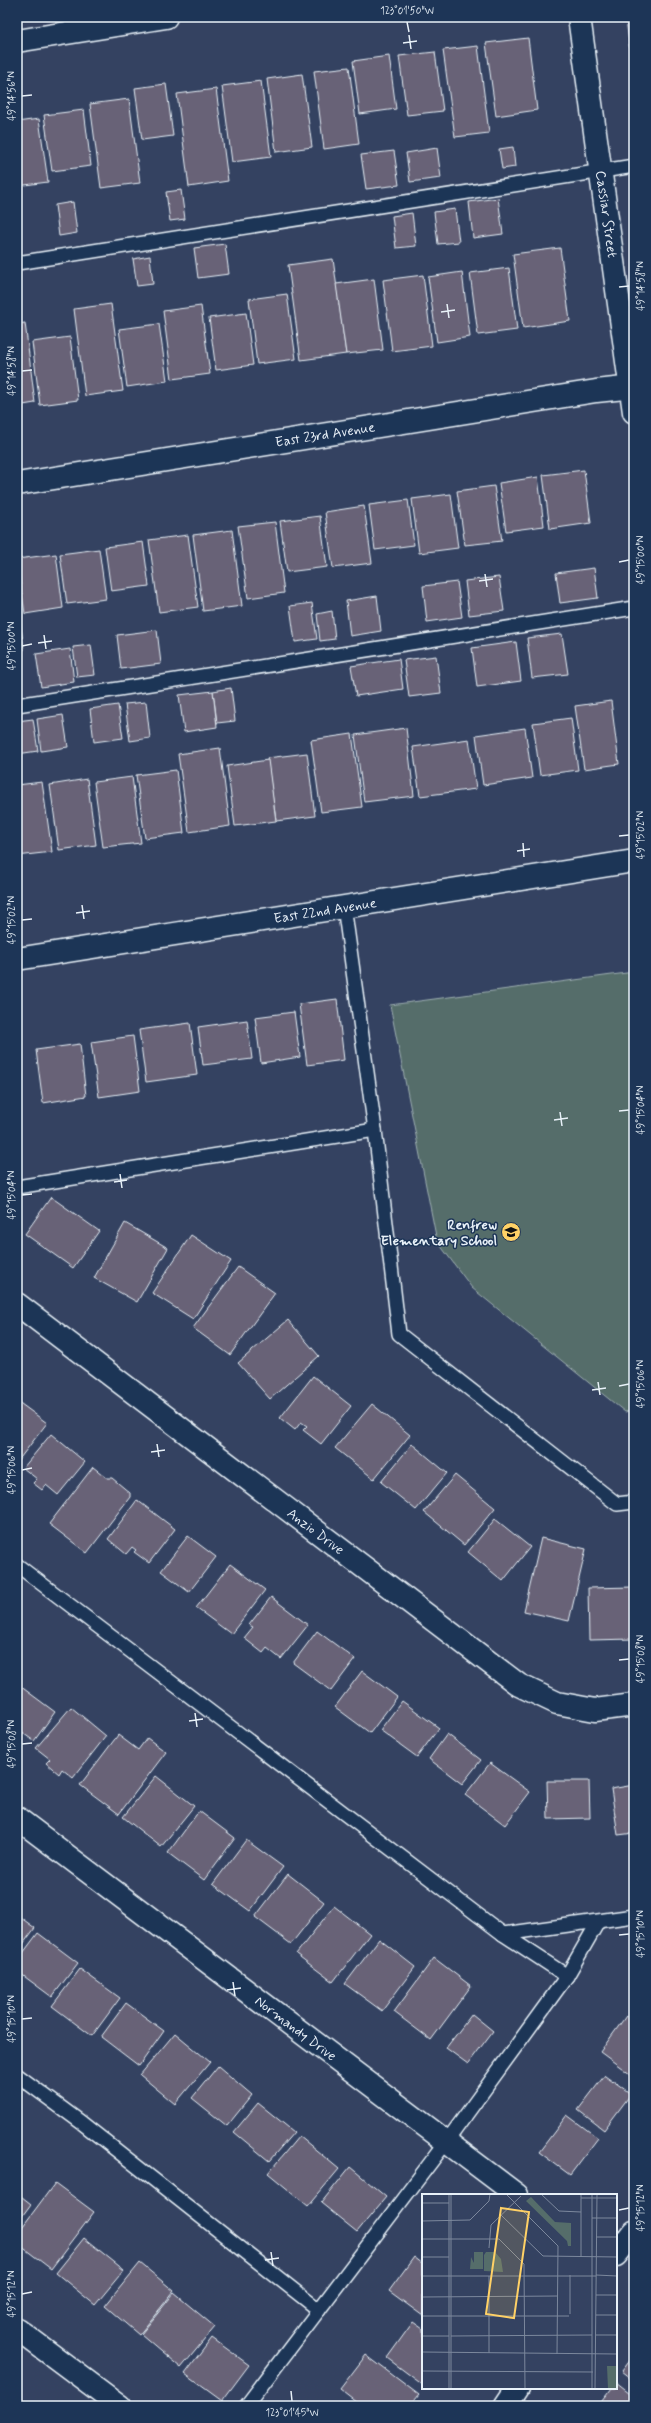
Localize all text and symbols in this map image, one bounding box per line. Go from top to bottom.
text: 123°01'50"W [380,4,434,18]
text: 49°14'56"N [5,71,19,121]
street label: Cassiar Street [591,169,621,259]
text: 49°14'58"N [634,261,648,311]
text: 49°14'58"N [5,346,19,396]
street label: East 23rd Avenue [274,418,376,452]
text: 49°15'00"N [634,535,648,584]
text: 49°15'00"N [5,621,19,670]
text: 49°15'02"N [634,811,648,859]
street label: East 22nd Avenue [273,894,378,928]
text: 49°15'02"N [5,896,19,944]
text: 49°15'04"N [634,1085,648,1135]
text: 49°15'04"N [5,1170,19,1220]
place label: Renfrew Elementary School [381,1216,497,1250]
school or university icon: Renfrew Elementary School [500,1221,522,1243]
text: 49°15'06"N [634,1359,648,1408]
text: 49°15'06"N [5,1445,19,1494]
street label: Anzio Drive [283,1504,348,1559]
text: 49°15'08"N [634,1634,648,1683]
text: 49°15'08"N [5,1719,19,1768]
text: 49°15'10"N [634,1910,648,1958]
street label: Normandy Drive [251,1992,340,2065]
text: 49°15'10"N [5,1995,19,2043]
text: 49°15'12"N [634,2184,648,2232]
inset map [422,2194,617,2389]
text: 49°15'12"N [5,2270,19,2318]
text: 123°01'45"W [265,2406,319,2420]

